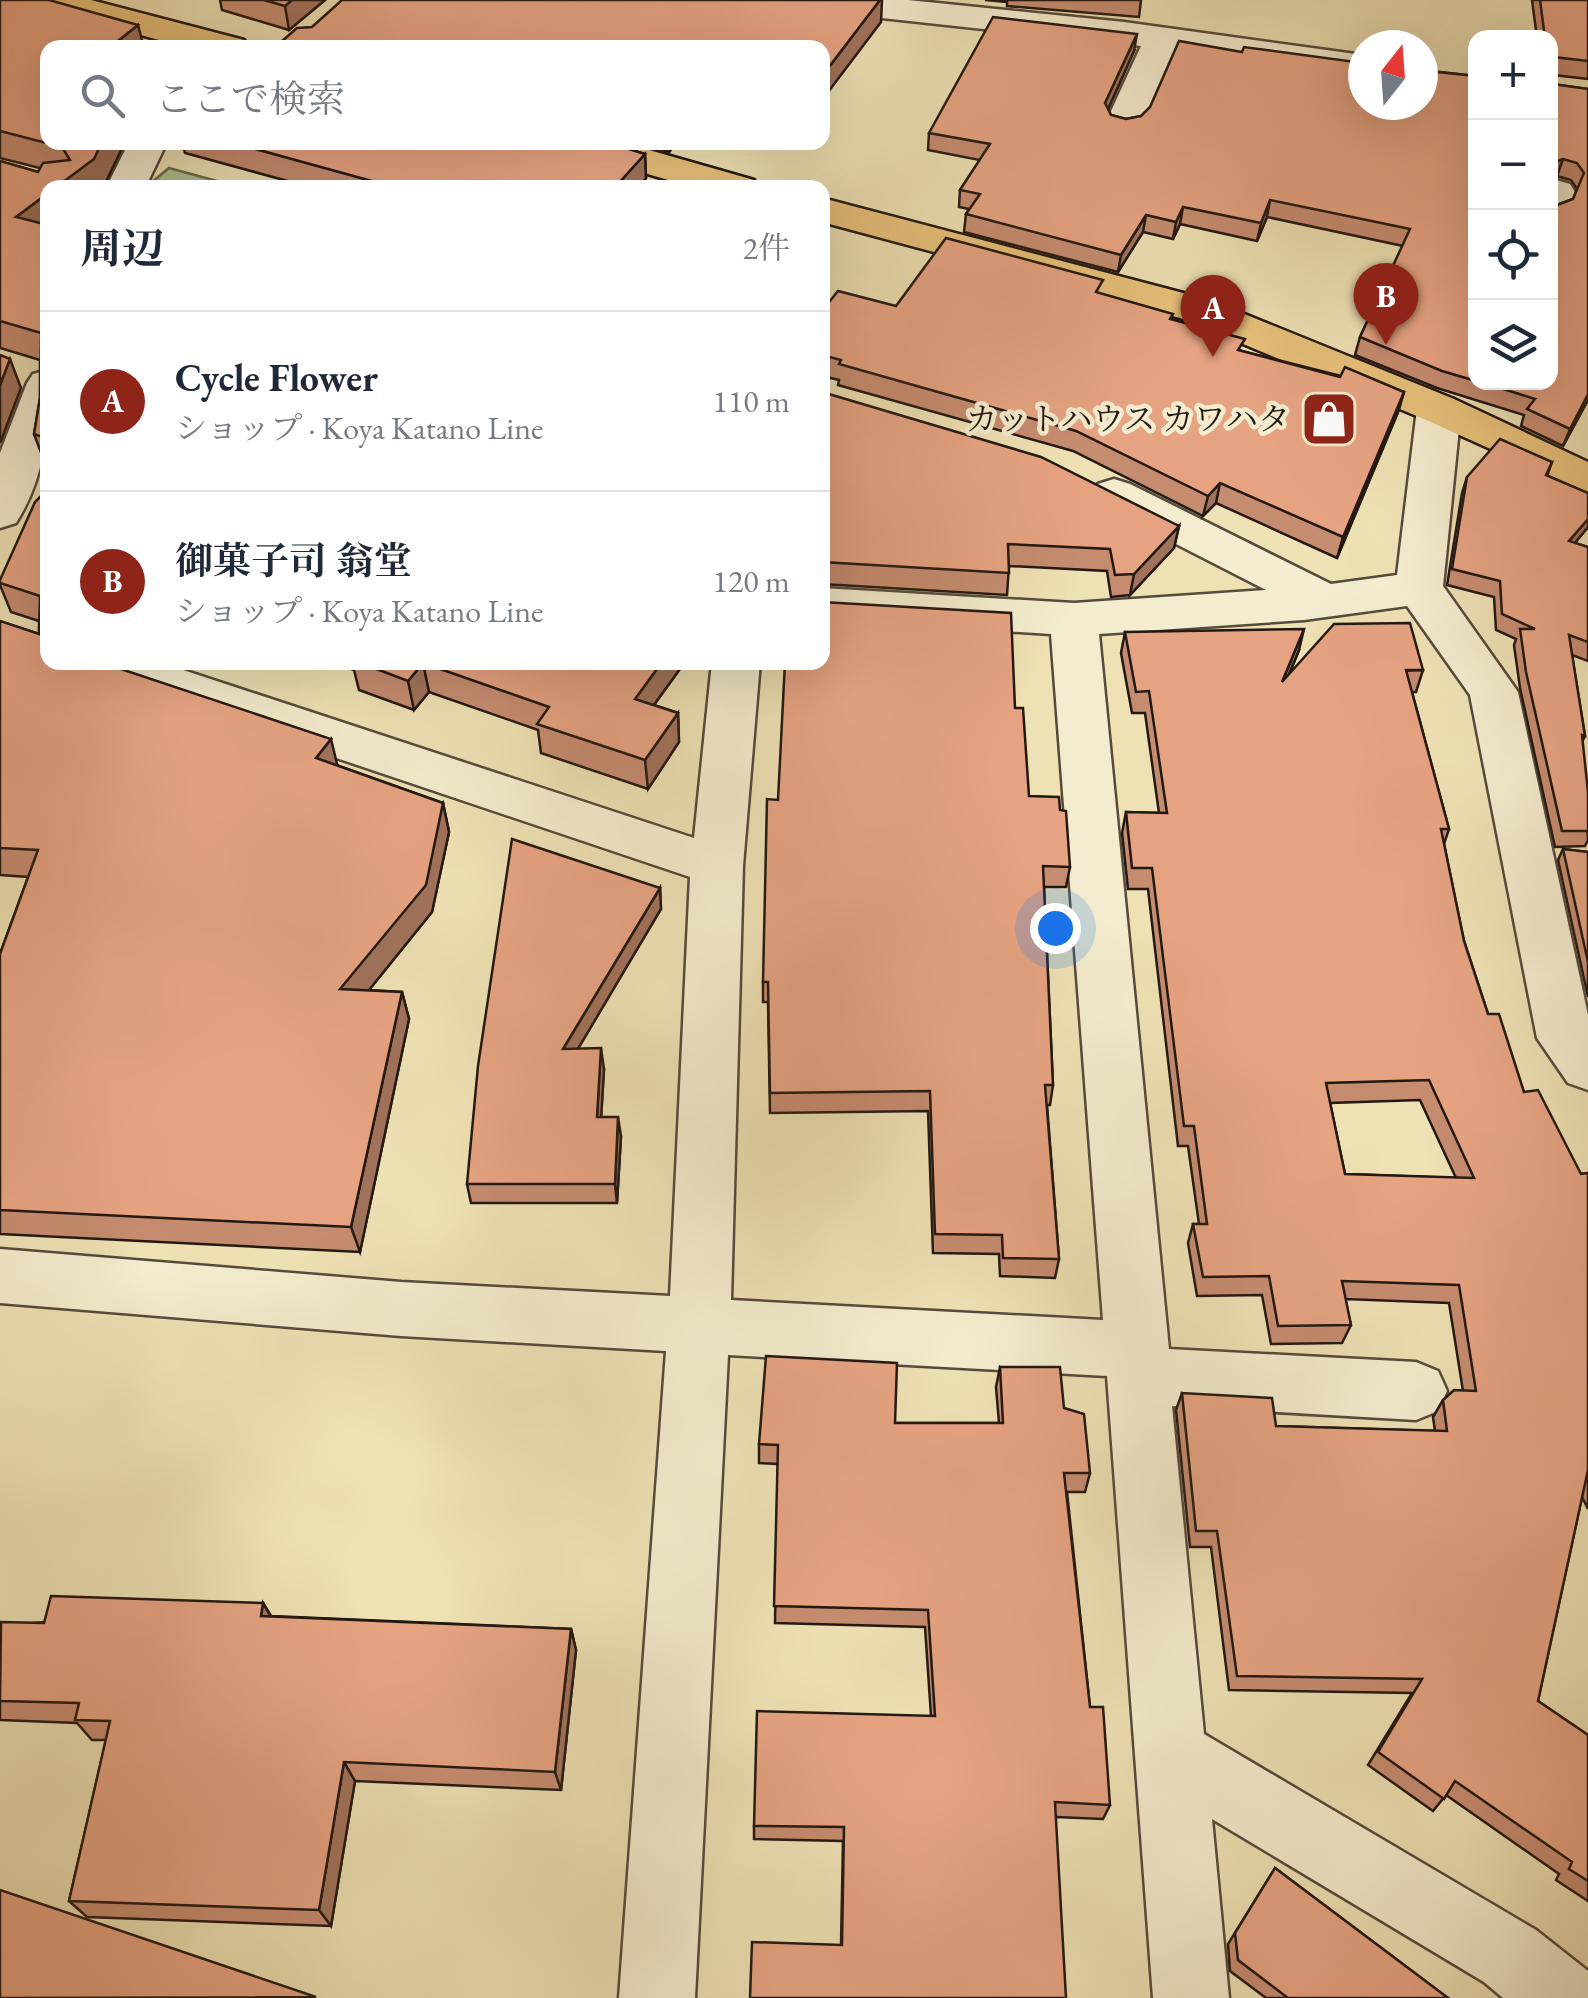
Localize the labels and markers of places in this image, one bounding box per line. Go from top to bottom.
pin: B [1354,262,1418,345]
pin: A [1180,274,1246,357]
shop icon: カットハウス カワハタ [1299,389,1359,449]
place label: カットハウス カワハタ [966,398,1290,440]

